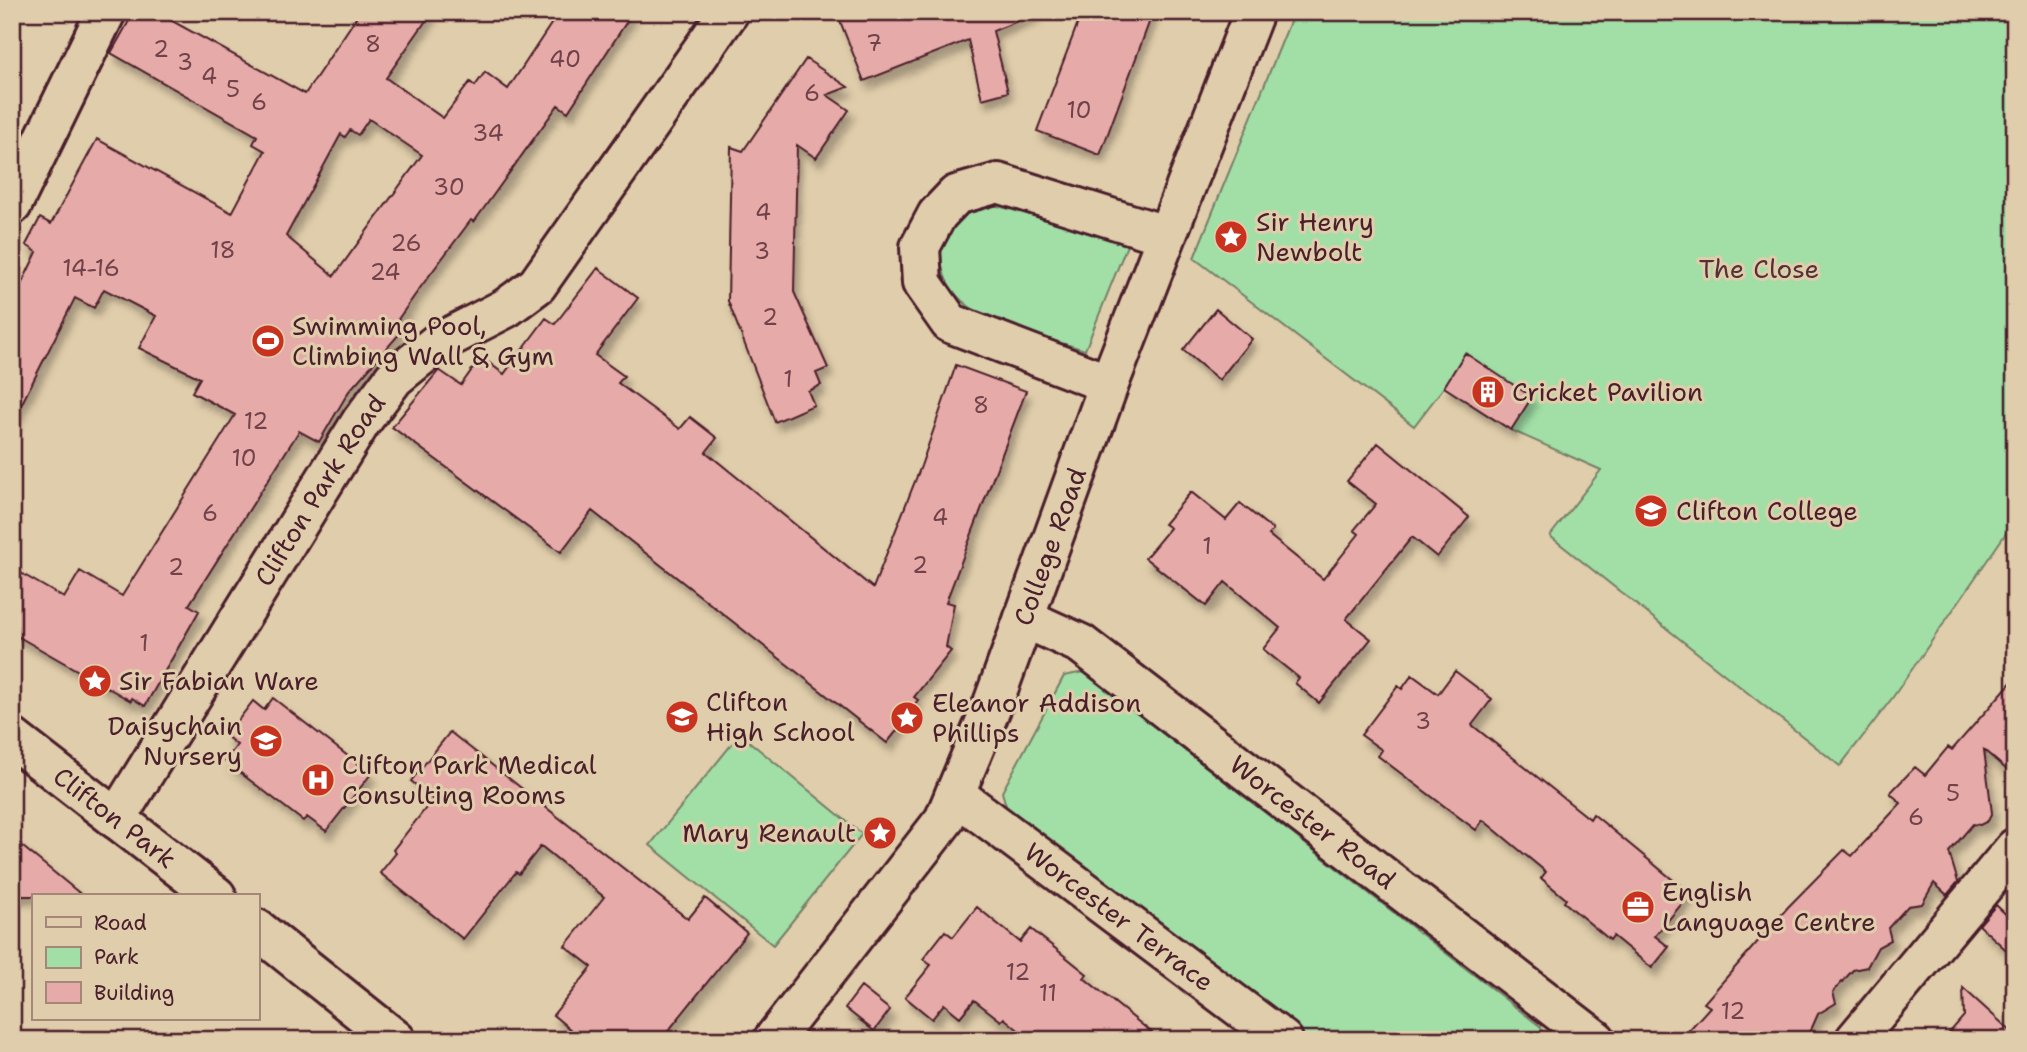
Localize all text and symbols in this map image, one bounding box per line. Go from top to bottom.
house number: 7 [866,28,882,58]
house number: 8 [365,29,381,59]
house number: 2 [153,34,169,64]
house number: 40 [549,44,581,74]
house number: 3 [177,47,193,77]
house number: 4 [201,61,217,91]
house number: 5 [226,74,240,104]
house number: 6 [804,78,820,108]
house number: 6 [251,87,267,117]
house number: 10 [1066,95,1092,125]
house number: 34 [472,118,504,148]
house number: 30 [433,172,465,202]
house number: 4 [755,197,771,227]
place label: Sir Henry Newbolt [1256,204,1374,269]
place icon: Sir Henry Newbolt [1212,218,1250,256]
house number: 26 [390,228,422,258]
house number: 18 [210,235,236,265]
house number: 3 [754,236,770,266]
park label: The Close [1699,251,1819,286]
house number: 14-16 [62,253,120,283]
house number: 24 [370,257,400,287]
house number: 2 [762,302,778,332]
place label: Swimming Pool, Climbing Wall & Gym [292,308,554,373]
sports icon: Swimming Pool, Climbing Wall & Gym [249,322,287,360]
house number: 1 [783,364,793,394]
building icon: Cricket Pavilion [1469,373,1507,411]
place label: Cricket Pavilion [1512,374,1703,409]
street label: Clifton Park Road [246,386,393,593]
house number: 8 [973,390,989,420]
house number: 12 [244,406,268,436]
house number: 10 [231,443,257,473]
street label: College Road [1005,463,1094,630]
school or university icon: Clifton College [1632,492,1670,530]
place label: Clifton College [1676,493,1858,528]
house number: 6 [202,498,218,528]
house number: 4 [932,502,948,532]
house number: 1 [1202,531,1212,561]
house number: 2 [912,550,928,580]
house number: 2 [168,552,184,582]
house number: 1 [139,628,149,658]
place icon: Sir Fabian Ware [76,662,114,700]
place label: Sir Fabian Ware [119,663,319,698]
place label: Clifton High School [706,684,855,749]
place label: Eleanor Addison Phillips [932,685,1141,750]
school or university icon: Clifton High School [663,698,701,736]
place icon: Eleanor Addison Phillips [888,699,926,737]
house number: 3 [1415,706,1431,736]
place label: Daisychain Nursery [108,708,242,773]
school or university icon: Daisychain Nursery [247,722,285,760]
place label: Clifton Park Medical Consulting Rooms [342,747,597,812]
street label: Worcester Road [1223,747,1403,897]
street label: Clifton Park [46,758,184,876]
hospital icon: Clifton Park Medical Consulting Rooms [299,761,337,799]
house number: 5 [1946,778,1960,808]
house number: 6 [1908,802,1924,832]
place icon: Mary Renault [861,814,899,852]
place label: Mary Renault [682,815,856,850]
street label: Worcester Terrace [1017,834,1221,999]
place label: English Language Centre [1662,874,1876,939]
office icon: English Language Centre [1619,888,1657,926]
legend [32,894,259,1020]
text: Road [94,909,147,937]
text: Park [94,943,139,971]
house number: 12 [1006,957,1030,987]
house number: 11 [1039,978,1057,1008]
text: Building [94,979,174,1007]
house number: 12 [1721,996,1745,1026]

